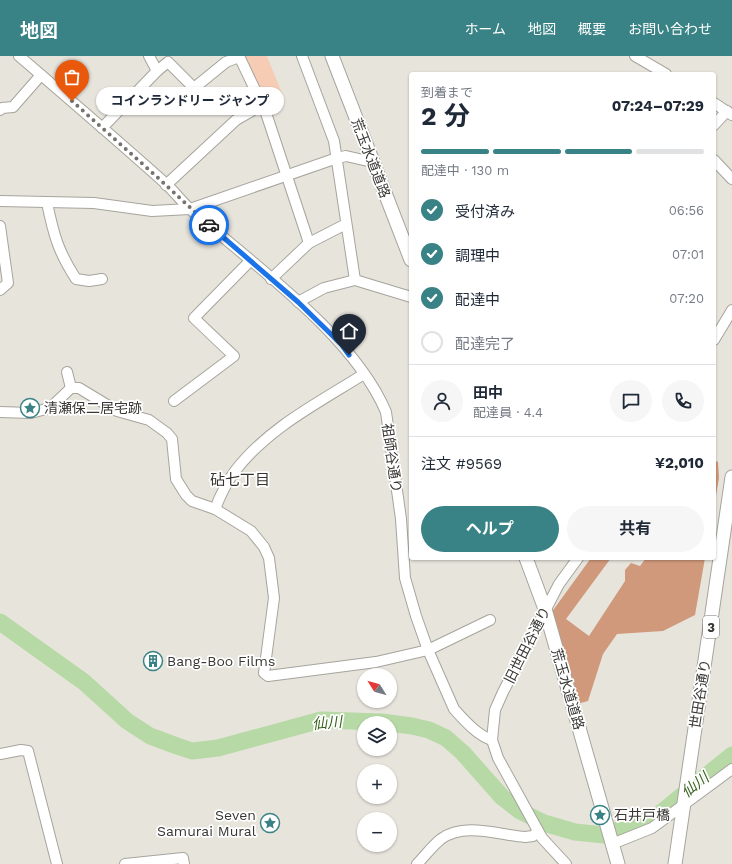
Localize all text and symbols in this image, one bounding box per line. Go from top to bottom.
text: 地図 [20,19,58,42]
text: ホーム [464,21,506,37]
text: 地図 [528,21,556,37]
text: 概要 [578,21,606,37]
text: お問い合わせ [628,21,712,37]
pin [55,60,89,101]
icon: bag [61,66,83,88]
text: 到着まで [421,85,473,100]
callout: コインランドリー ジャンプ [96,87,284,115]
text: コインランドリー ジャンプ [111,93,269,108]
text: 07:24–07:29 [612,97,704,115]
text: 2 分 [421,101,470,131]
street label: 荒玉水道道路 [348,116,394,200]
text: 配達中 · 130 m [421,163,509,178]
icon: check [421,199,443,221]
text: 受付済み [455,203,515,221]
text: 06:56 [669,203,704,218]
courier [189,205,229,245]
icon: car [198,214,220,236]
icon: check [421,243,443,265]
text: 調理中 [455,247,500,265]
text: 07:01 [672,247,704,262]
icon: check [421,287,443,309]
text: 配達中 [455,291,500,309]
text: 07:20 [669,291,704,306]
pin [332,314,366,355]
icon: home [338,320,360,342]
text: 配達完了 [455,335,515,353]
button: person [421,380,463,422]
button: chat [610,380,652,422]
button: phone [662,380,704,422]
text: 田中 [473,384,503,402]
place icon: 清瀬保二居宅跡 [19,397,41,419]
place label: 清瀬保二居宅跡 [44,400,142,416]
text: 配達員 · 4.4 [473,405,543,420]
street label: 祖師谷通り [379,422,405,494]
text: ¥2,010 [655,454,704,472]
text: 注文 #9569 [421,455,502,473]
district label: 砧七丁目 [210,471,270,489]
button: ヘルプ [421,506,559,552]
button: 共有 [567,506,704,552]
street label: 旧世田谷通り [501,604,553,686]
road number: 3 [703,616,719,638]
street label: 荒玉水道道路 [549,646,587,732]
building icon: Bang-Boo Films [142,650,164,672]
place label: Bang-Boo Films [167,653,275,669]
street label: 世田谷通り [687,658,713,730]
north arrow [357,668,397,708]
map controls [357,668,397,852]
water label: 仙川 [311,713,345,733]
button: layers [357,716,397,756]
button: + [357,764,397,804]
water label: 仙川 [678,767,714,801]
place icon: 石井戸橋 [589,804,611,826]
place label: Seven Samurai Mural [157,807,257,839]
place label: 石井戸橋 [614,807,670,823]
place icon: Seven Samurai Mural [259,812,281,834]
button: − [357,812,397,852]

